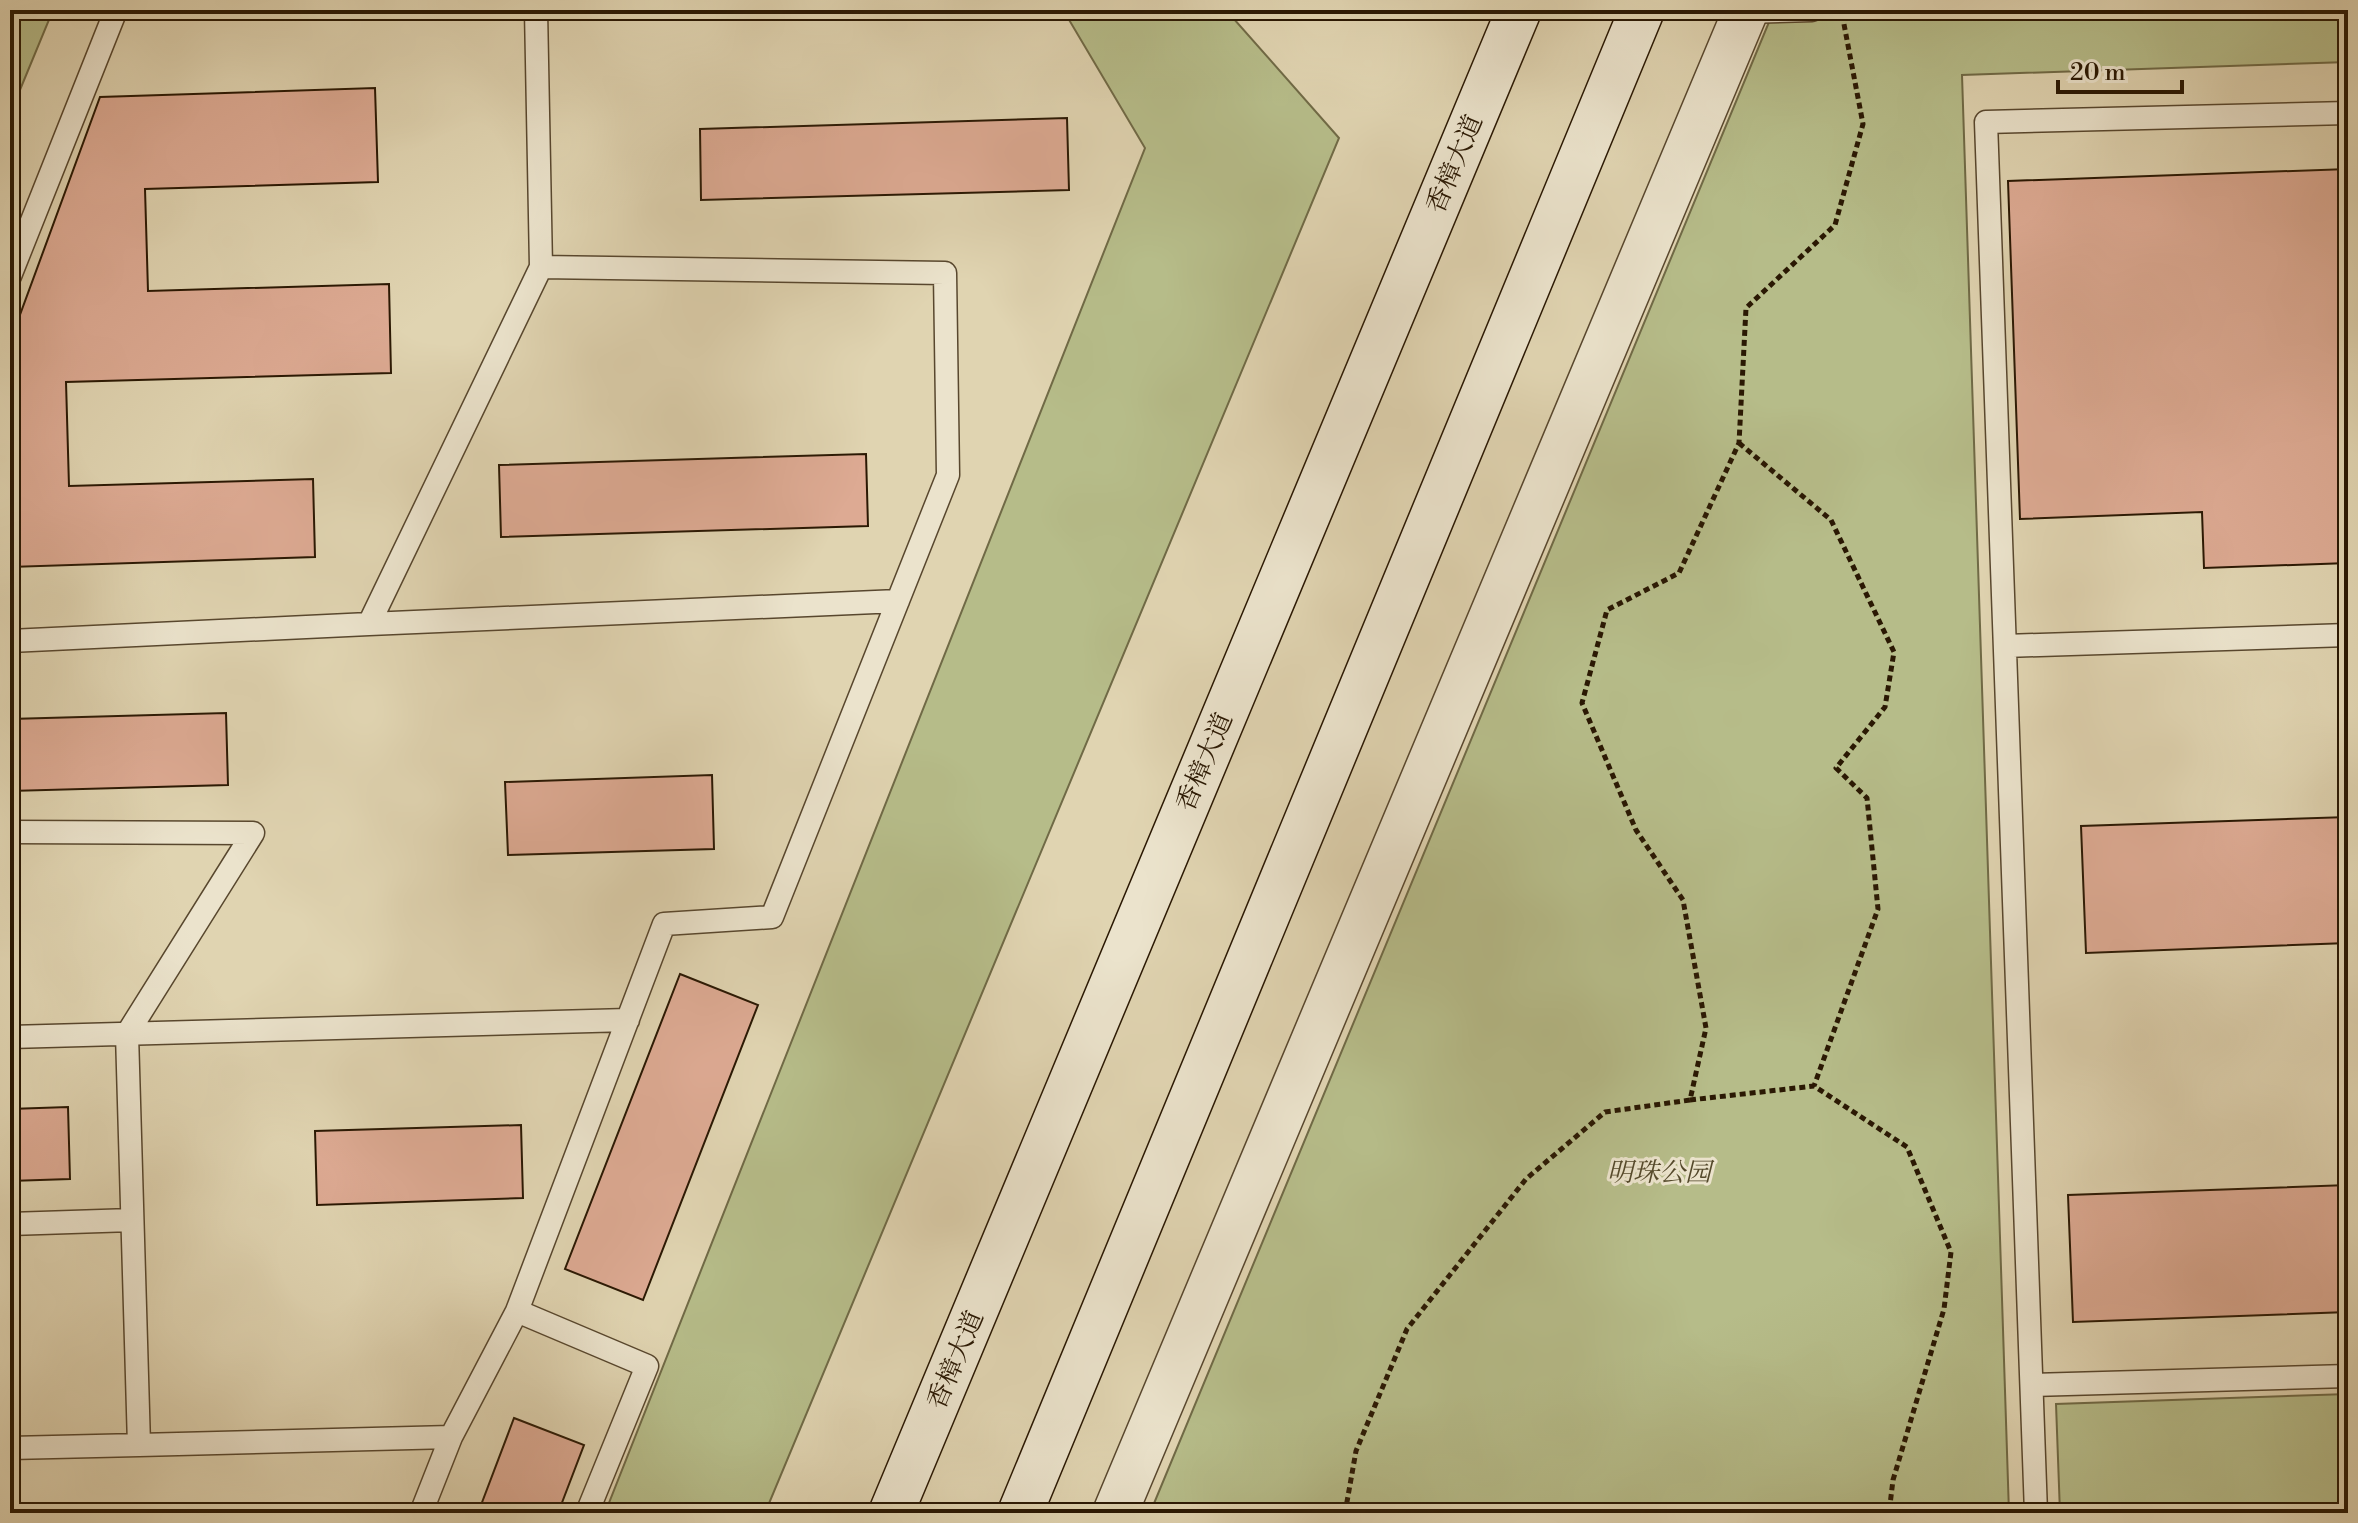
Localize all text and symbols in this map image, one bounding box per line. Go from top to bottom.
scale bar [2058,44,2182,94]
text: 20 m [2070,58,2126,88]
street label: 香樟大道 [1420,110,1490,218]
street label: 香樟大道 [1170,708,1240,816]
park label: 明珠公园 [1607,1157,1715,1189]
street label: 香樟大道 [921,1306,991,1414]

